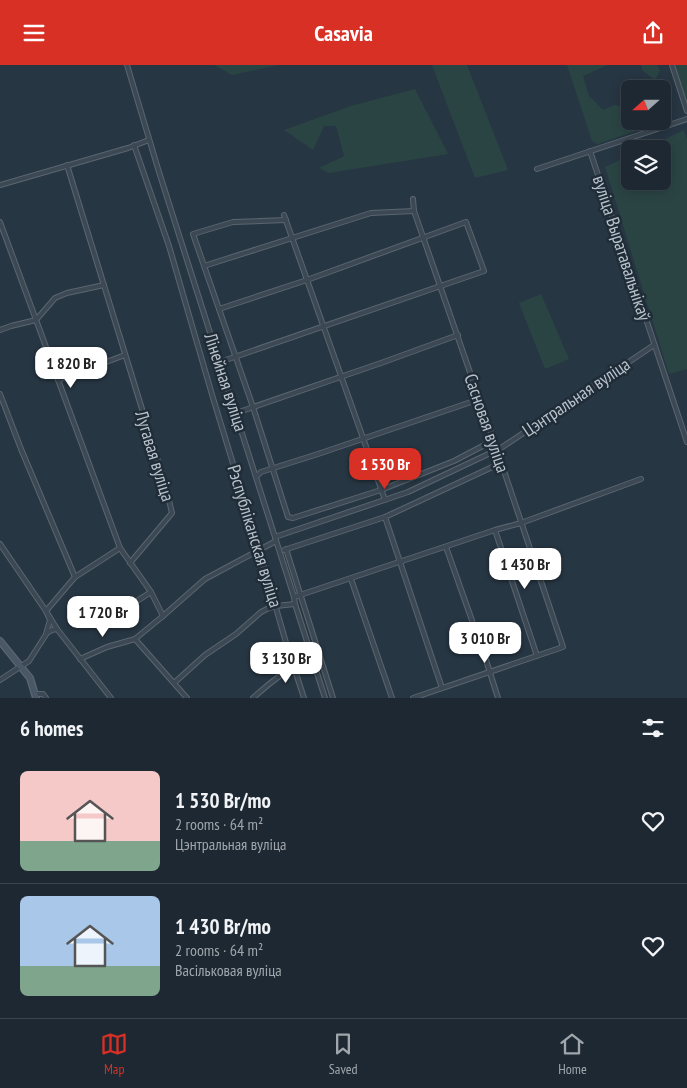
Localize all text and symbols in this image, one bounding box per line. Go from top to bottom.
icon: menu [20,19,48,47]
text: Casavia [314,19,373,47]
icon: share [639,19,667,47]
north arrow [621,80,671,130]
map controls [621,80,671,190]
button: layers [621,140,671,190]
street label: вуліца Выратавальнікаў [588,172,656,324]
street label: Лінейная вуліца [199,329,253,434]
pin: 1 820 Br [19,347,123,389]
street label: Цэнтральная вуліца [518,352,634,442]
text: 1 820 Br [46,353,96,373]
street label: Сасновая вуліца [459,371,515,475]
street label: Лугавая вуліца [130,407,180,504]
pin: 1 530 Br [333,447,437,490]
text: 1 530 Br [360,454,410,474]
street label: Рэспубліканская вуліца [222,462,288,610]
pin: 1 430 Br [473,547,577,590]
text: 1 430 Br [500,554,550,574]
pin: 1 720 Br [51,595,155,638]
text: 1 720 Br [78,602,128,622]
pin: 3 010 Br [433,621,537,664]
text: 3 010 Br [460,628,510,648]
pin: 3 130 Br [234,641,338,684]
text: 3 130 Br [261,648,311,668]
icon: filters [639,714,667,742]
text: 6 homes [20,715,83,742]
text: 1 530 Br/mo [175,787,271,814]
icon: home [60,791,120,851]
icon: heart [639,807,667,835]
text: 2 rooms · 64 m² [175,814,263,834]
text: Цэнтральная вуліца [175,834,286,854]
text: 1 430 Br/mo [175,913,271,940]
icon: home [60,916,120,976]
icon: heart [639,932,667,960]
text: 2 rooms · 64 m² [175,940,263,960]
text: Васільковая вуліца [175,960,282,980]
tab: Map [100,1030,128,1078]
tab: Saved [329,1030,358,1078]
tab: Home [558,1030,587,1078]

